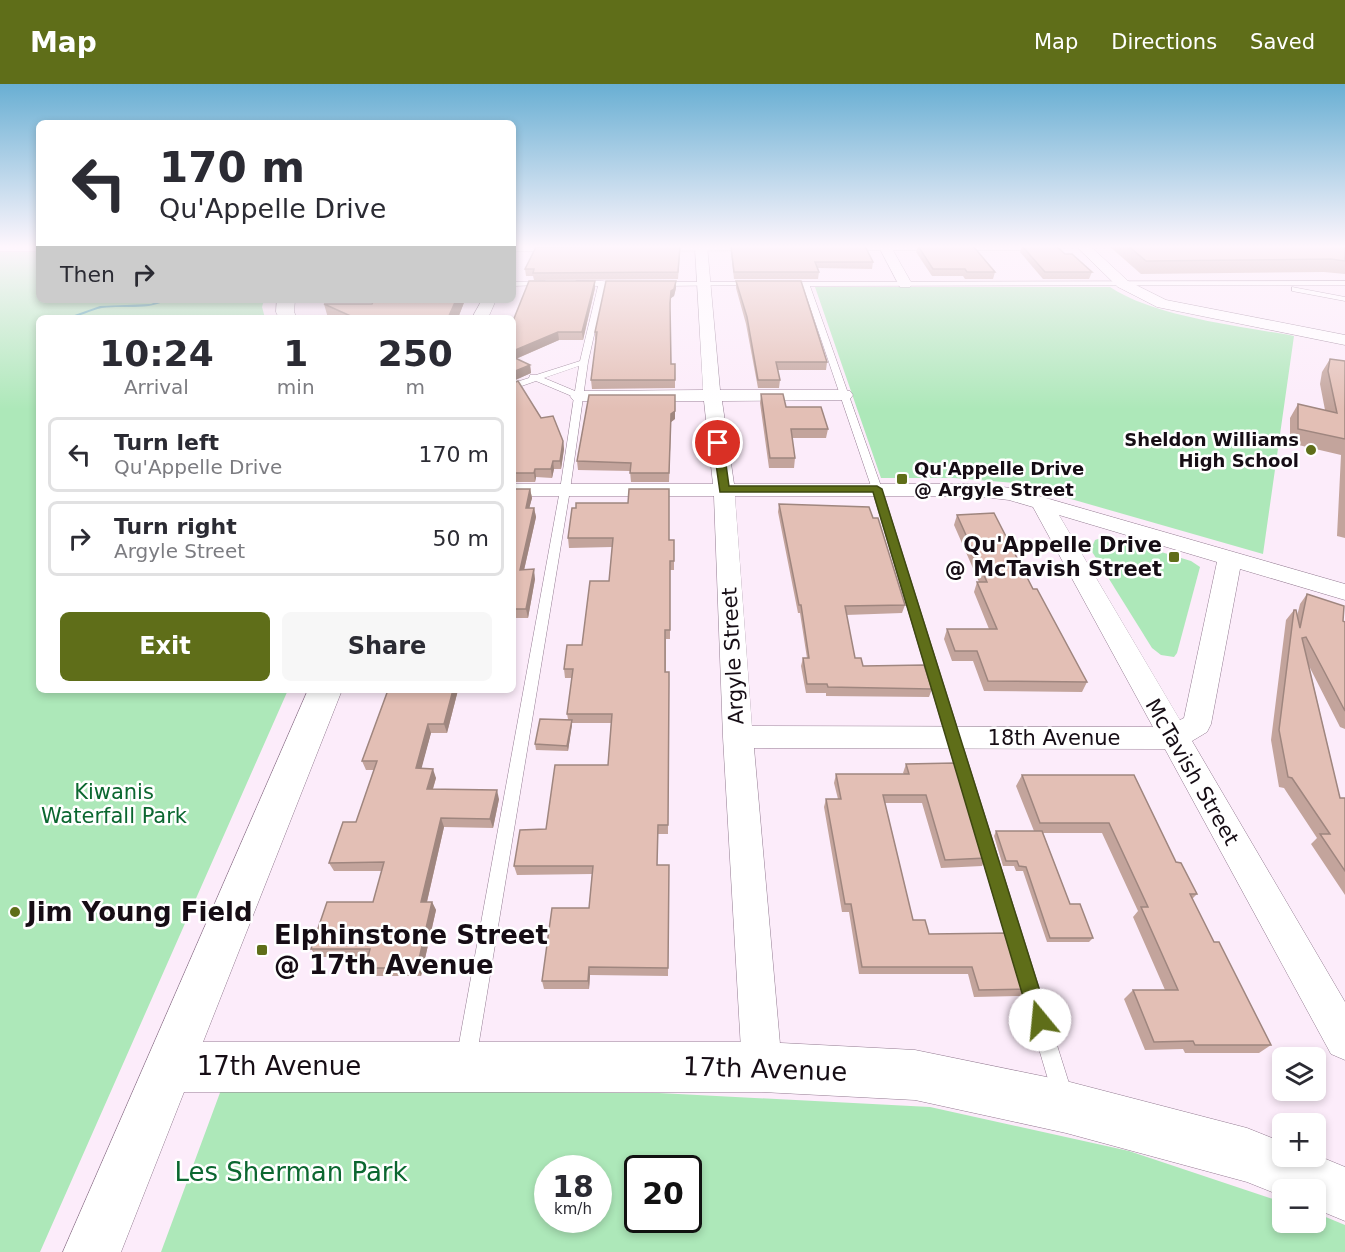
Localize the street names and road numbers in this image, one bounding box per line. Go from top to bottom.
street label: Argyle Street [717,587,749,725]
street label: McTavish Street [1140,695,1244,849]
street label: 18th Avenue [988,726,1120,750]
street label: 17th Avenue [197,1051,361,1081]
street label: 17th Avenue [682,1051,848,1087]

